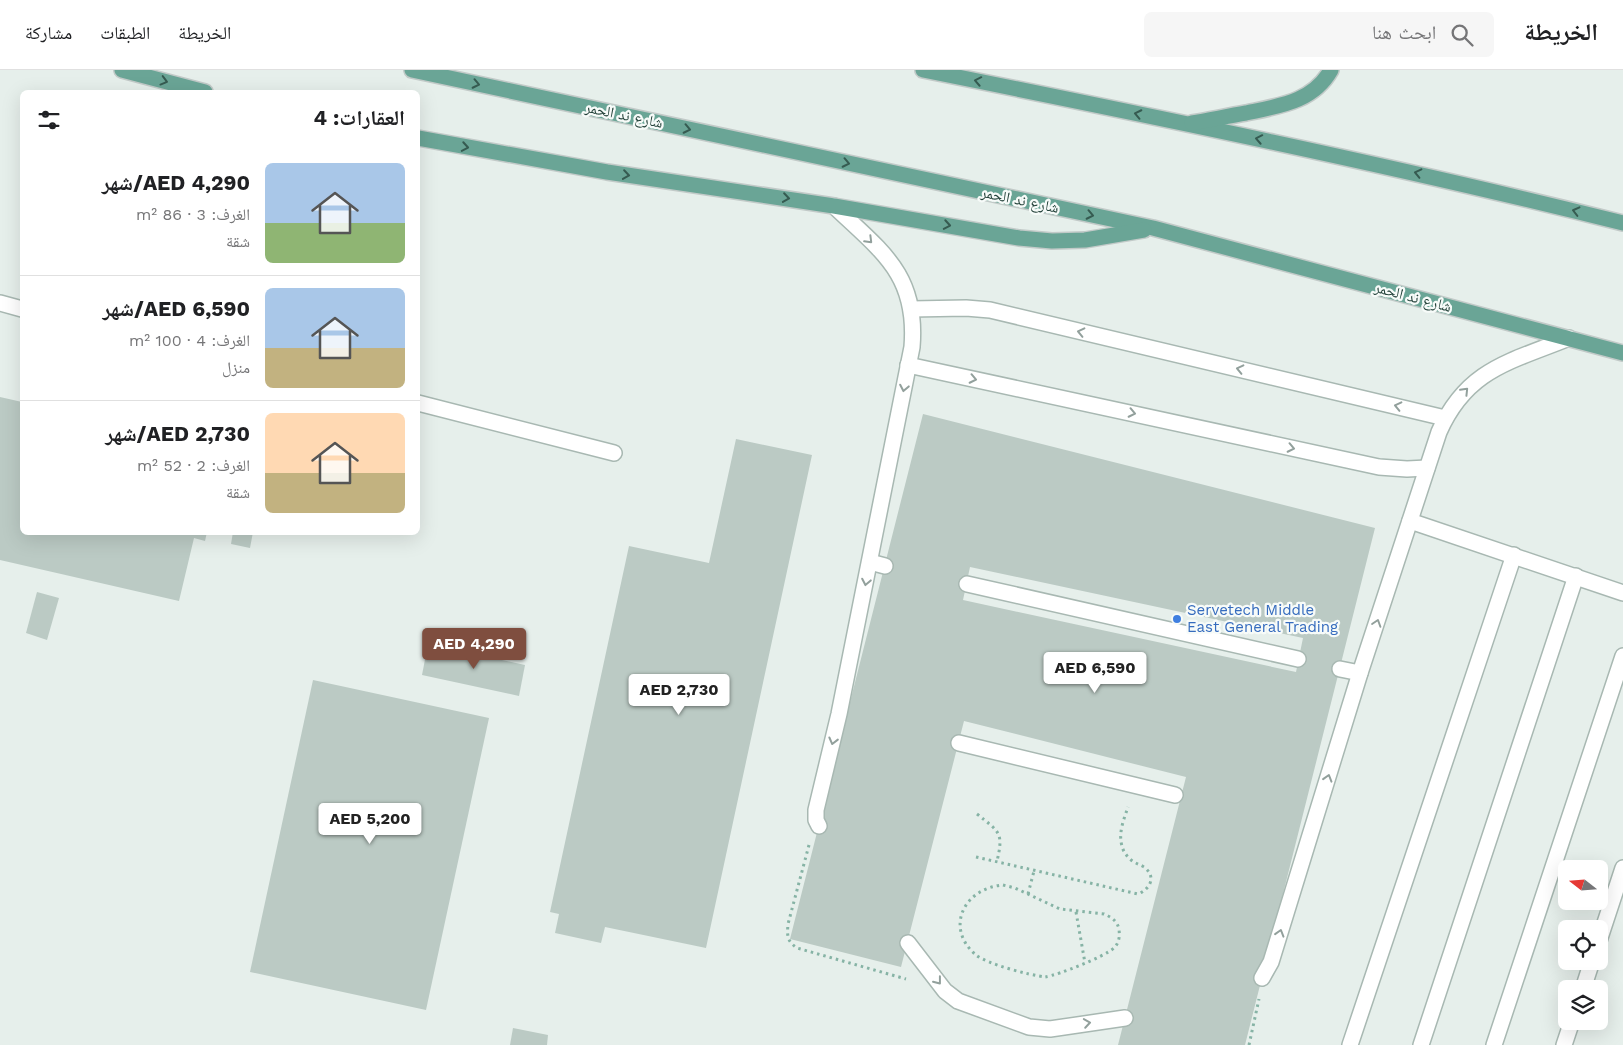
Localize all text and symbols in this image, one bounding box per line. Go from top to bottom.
search box [1144,12,1494,57]
text: الخريطة [1524,18,1598,46]
text: ابحث هنا [1372,21,1436,44]
icon: search [1448,21,1476,49]
text: مشاركة [25,22,72,43]
text: الطبقات [100,22,150,43]
text: الخريطة [178,22,231,43]
one-way arrow [159,76,167,86]
one-way arrow [974,76,983,87]
one-way arrow [472,78,481,89]
street label: شارع ند الحمر [582,98,665,133]
text: العقارات: 4 [313,105,405,130]
icon: filters [35,106,63,134]
one-way arrow [1133,110,1142,120]
one-way arrow [682,123,691,133]
one-way arrow [1254,135,1263,145]
one-way arrow [461,141,470,151]
one-way arrow [841,157,850,167]
one-way arrow [621,169,630,179]
one-way arrow [1413,169,1422,179]
text: AED 4,290/شهر [102,170,250,195]
icon: home [305,183,365,243]
street label: شارع ند الحمر [978,183,1061,218]
one-way arrow [782,193,791,203]
text: الغرف: 3 · 86 m² [136,205,250,224]
one-way arrow [1571,206,1580,217]
one-way arrow [1086,209,1095,220]
one-way arrow [942,220,951,230]
text: شقة [226,232,250,251]
one-way arrow [863,234,872,243]
street label: شارع ند الحمر [1371,278,1454,317]
text: AED 6,590/شهر [103,296,250,321]
icon: home [305,308,365,368]
one-way arrow [1077,327,1086,338]
text: الغرف: 4 · 100 m² [129,331,250,350]
text: منزل [222,358,250,377]
one-way arrow [1235,364,1244,375]
one-way arrow [969,373,978,384]
one-way arrow [899,383,910,392]
one-way arrow [1459,388,1468,397]
one-way arrow [1393,401,1402,412]
one-way arrow [1127,408,1136,418]
text: AED 2,730/شهر [105,421,250,446]
icon: home [305,433,365,493]
one-way arrow [1286,442,1295,453]
text: الغرف: 2 · 52 m² [137,456,250,475]
text: شقة [226,483,250,502]
one-way arrow [861,577,871,586]
place label: Servetech Middle East General Trading [1187,601,1338,636]
marker: Servetech Middle East General Trading [1171,613,1183,625]
one-way arrow [1371,619,1381,628]
pin: AED 4,290 [417,628,531,670]
text: AED 4,290 [433,634,515,653]
pin: AED 6,590 [1038,652,1152,694]
text: AED 6,590 [1055,658,1135,677]
pin: AED 2,730 [622,674,736,716]
text: AED 2,730 [640,680,718,699]
one-way arrow [828,736,839,745]
one-way arrow [1322,775,1332,783]
pin: AED 5,200 [313,802,427,845]
text: AED 5,200 [329,809,411,828]
north arrow [1558,860,1608,910]
map controls [1558,860,1608,1030]
button: locate [1558,920,1608,970]
one-way arrow [1274,930,1284,938]
one-way arrow [932,976,941,985]
button: layers [1558,980,1608,1030]
one-way arrow [1082,1019,1091,1029]

